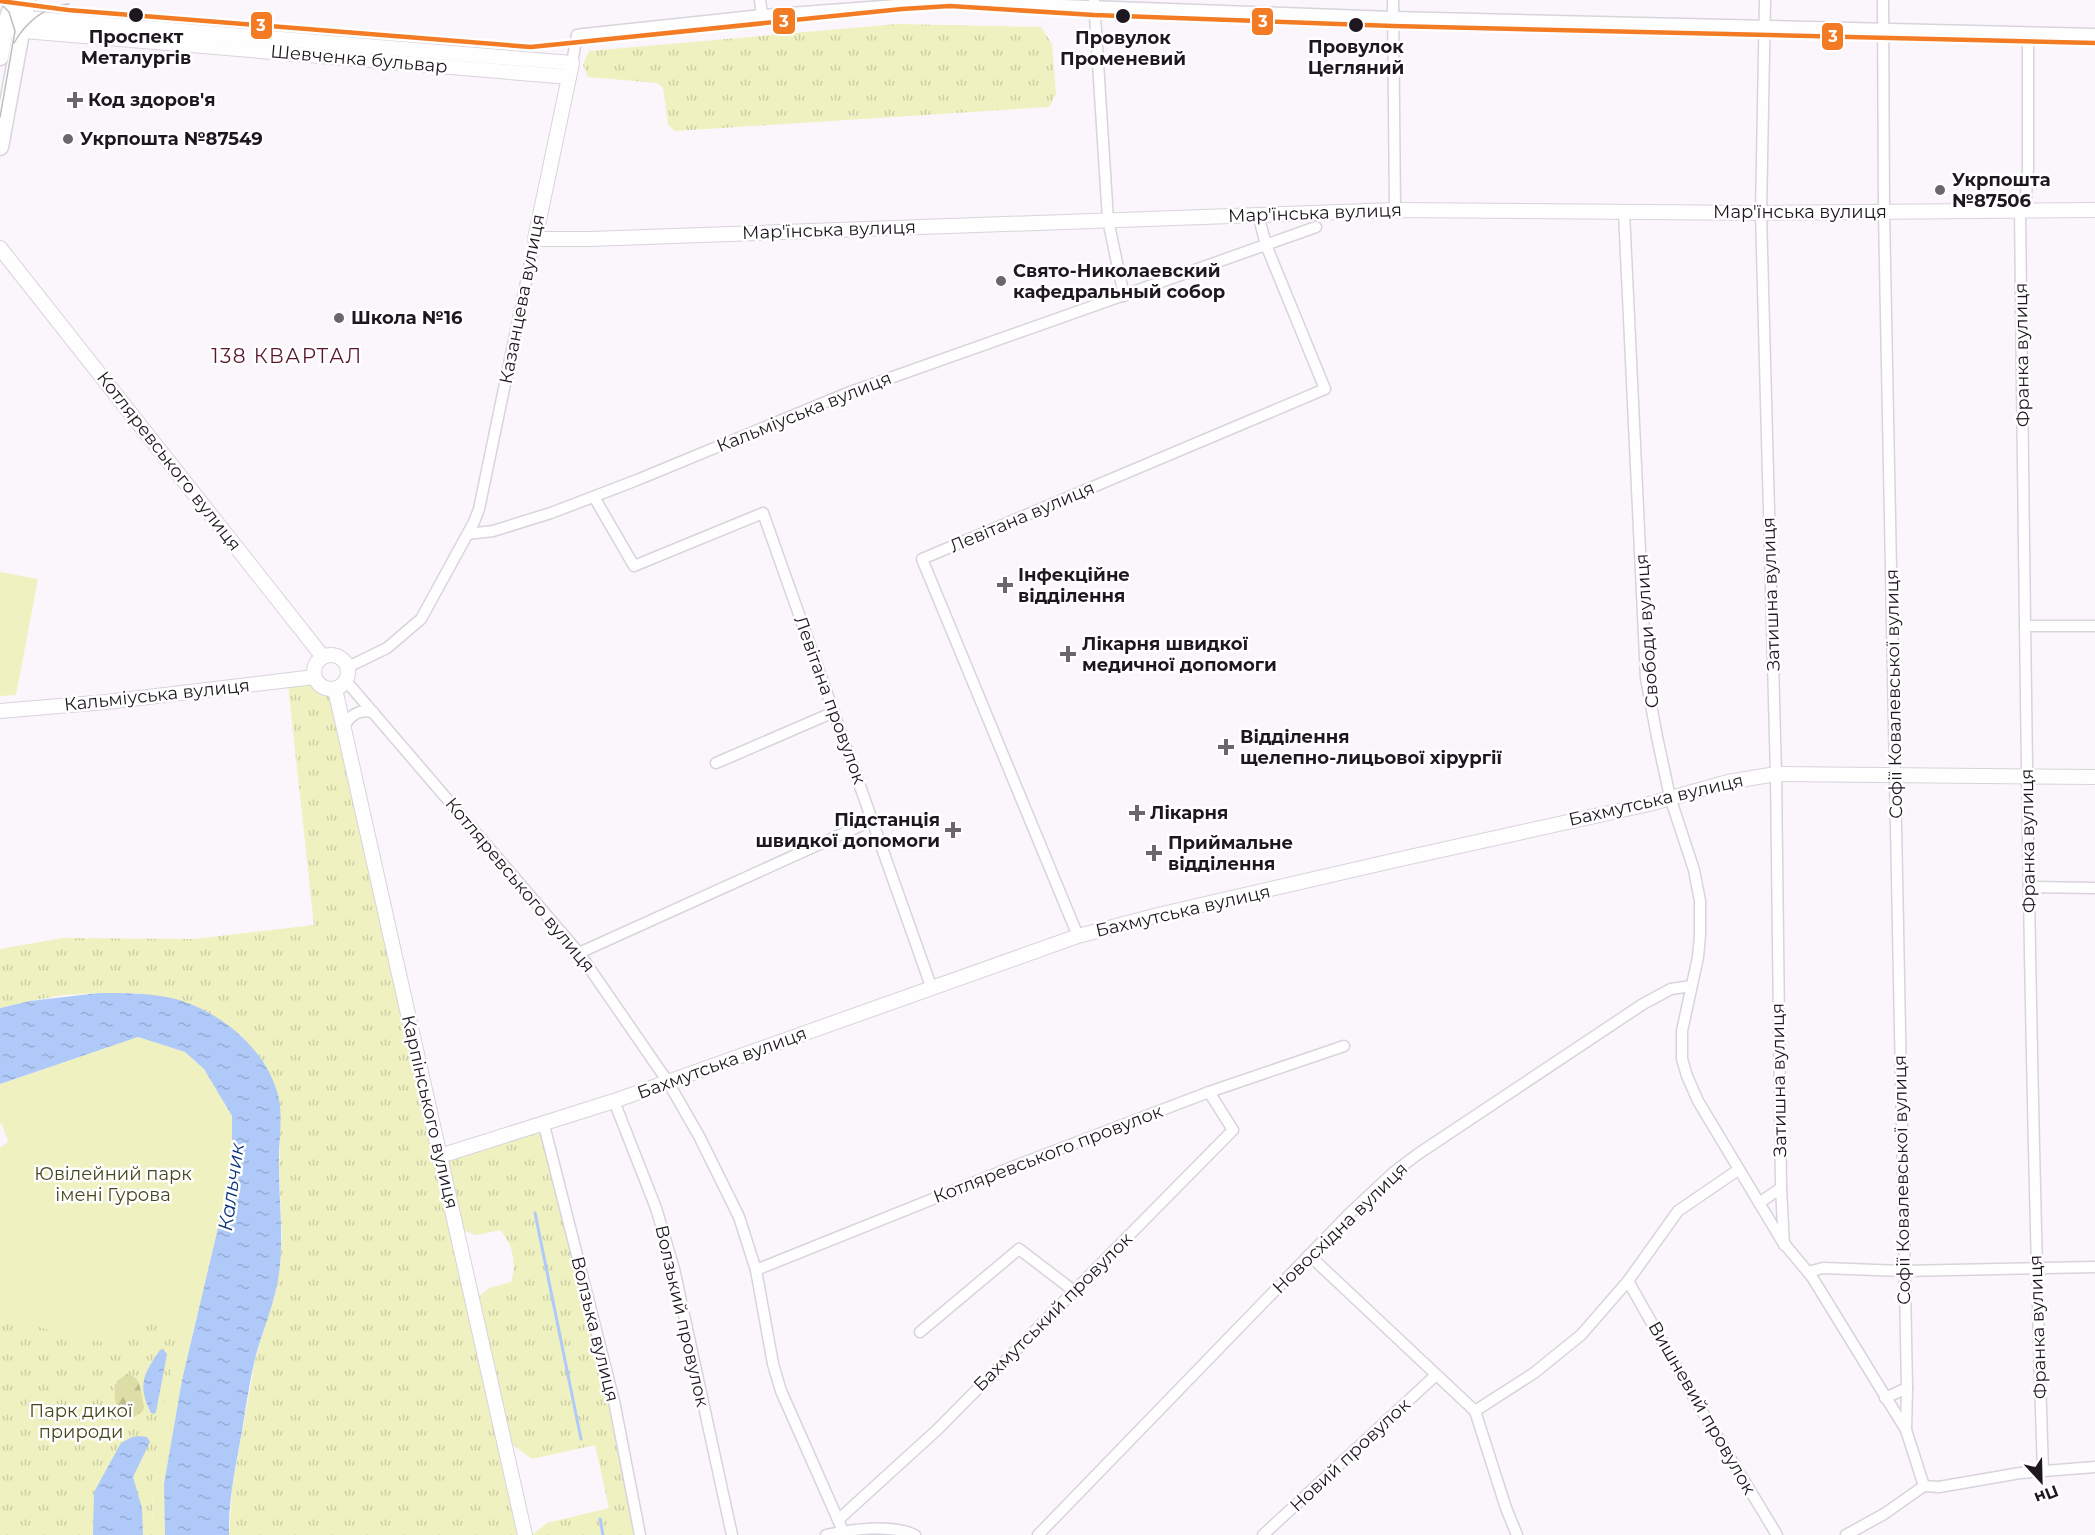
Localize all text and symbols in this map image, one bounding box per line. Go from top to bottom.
marker: Проспект Металургів [127,6,145,24]
line badge: 3 [772,7,796,35]
marker: Провулок Променевий [1114,7,1132,25]
line badge: 3 [1251,7,1274,36]
line badge: 3 [250,11,273,40]
text: 3 [778,12,789,31]
text: 3 [1257,12,1268,31]
text: 3 [255,16,266,35]
marker: Провулок Цегляний [1347,16,1365,34]
line badge: 3 [1821,22,1844,51]
place label: Проспект Металургів [81,26,191,69]
place label: Провулок Променевий [1060,27,1186,70]
text: 3 [1827,27,1838,46]
place label: Провулок Цегляний [1308,36,1404,79]
street label: Шевченка бульвар [269,40,449,78]
place label: Код здоров'я [88,89,215,111]
marker: Код здоров'я [66,91,84,109]
place label: Укрпошта №87549 [80,128,263,150]
marker: Укрпошта №87549 [61,132,75,146]
place label: Укрпошта №87506 [1952,169,2051,212]
marker: Укрпошта №87506 [1933,183,1947,197]
street label: Мар'їнська вулиця [1228,199,1402,227]
street label: Мар'їнська вулиця [1713,201,1887,223]
street label: Казанцева вулиця [495,212,549,386]
street label: Мар'їнська вулиця [742,216,916,244]
place label: Свято-Николаевский кафедральный собор [1013,260,1225,303]
marker: Свято-Николаевский кафедральный собор [994,274,1008,288]
street label: Франка вулиця [2010,283,2034,427]
place label: Школа №16 [351,307,463,329]
marker: Школа №16 [332,311,346,325]
district label: 138 КВАРТАЛ [211,344,363,368]
street label: Котляревського вулиця [92,367,246,555]
street label: Кальміуська вулиця [713,367,895,457]
street label: Левітана вулиця [946,477,1098,557]
street label: Затишна вулиця [1757,517,1785,671]
street label: Свободи вулиця [1631,553,1663,709]
place label: Інфекційне відділення [1018,564,1130,607]
street label: Софії Ковалевської вулиця [1881,569,1907,819]
marker: Інфекційне відділення [996,576,1014,594]
street label: Левітана провулок [789,613,871,788]
place label: Лікарня швидкої медичної допомоги [1082,633,1277,676]
marker: Лікарня швидкої медичної допомоги [1059,645,1077,663]
street label: Кальміуська вулиця [63,674,251,716]
place label: Відділення щелепно-лицьової хірургії [1240,726,1502,769]
marker: Відділення щелепно-лицьової хірургії [1217,738,1235,756]
street label: Бахмутська вулиця [1566,769,1746,831]
street label: Франка вулиця [2016,769,2040,913]
street label: Котляревського вулиця [440,793,600,977]
place label: Лікарня [1150,802,1228,824]
marker: Лікарня [1128,804,1146,822]
place label: Підстанція швидкої допомоги [755,809,940,852]
marker: Підстанція швидкої допомоги [944,821,962,839]
place label: Приймальне відділення [1168,832,1293,875]
marker: Приймальне відділення [1145,844,1163,862]
street label: Бахмутська вулиця [1093,880,1273,942]
street label: Затишна вулиця [1767,1003,1791,1157]
street label: Карпінського вулиця [397,1013,463,1211]
street label: Бахмутська вулиця [634,1022,810,1104]
street label: Софії Ковалевської вулиця [1889,1055,1915,1305]
street label: Котляревського провулок [930,1100,1166,1208]
water label: Кальчик [213,1140,249,1232]
street label: Новосхідна вулиця [1268,1158,1412,1298]
park label: Ювілейний парк імені Гурова [34,1163,192,1206]
street label: Волзький провулок [650,1223,714,1409]
street label: Бахмутський провулок [969,1228,1137,1396]
street label: Волзька вулиця [566,1254,624,1404]
street label: Франка вулиця [2024,1254,2052,1400]
street label: Вишневий провулок [1643,1318,1761,1499]
street label: Новий провулок [1285,1393,1415,1516]
park label: Парк дикої природи [29,1400,133,1443]
north arrow [2011,1451,2071,1511]
text: Пн [2032,1481,2061,1508]

